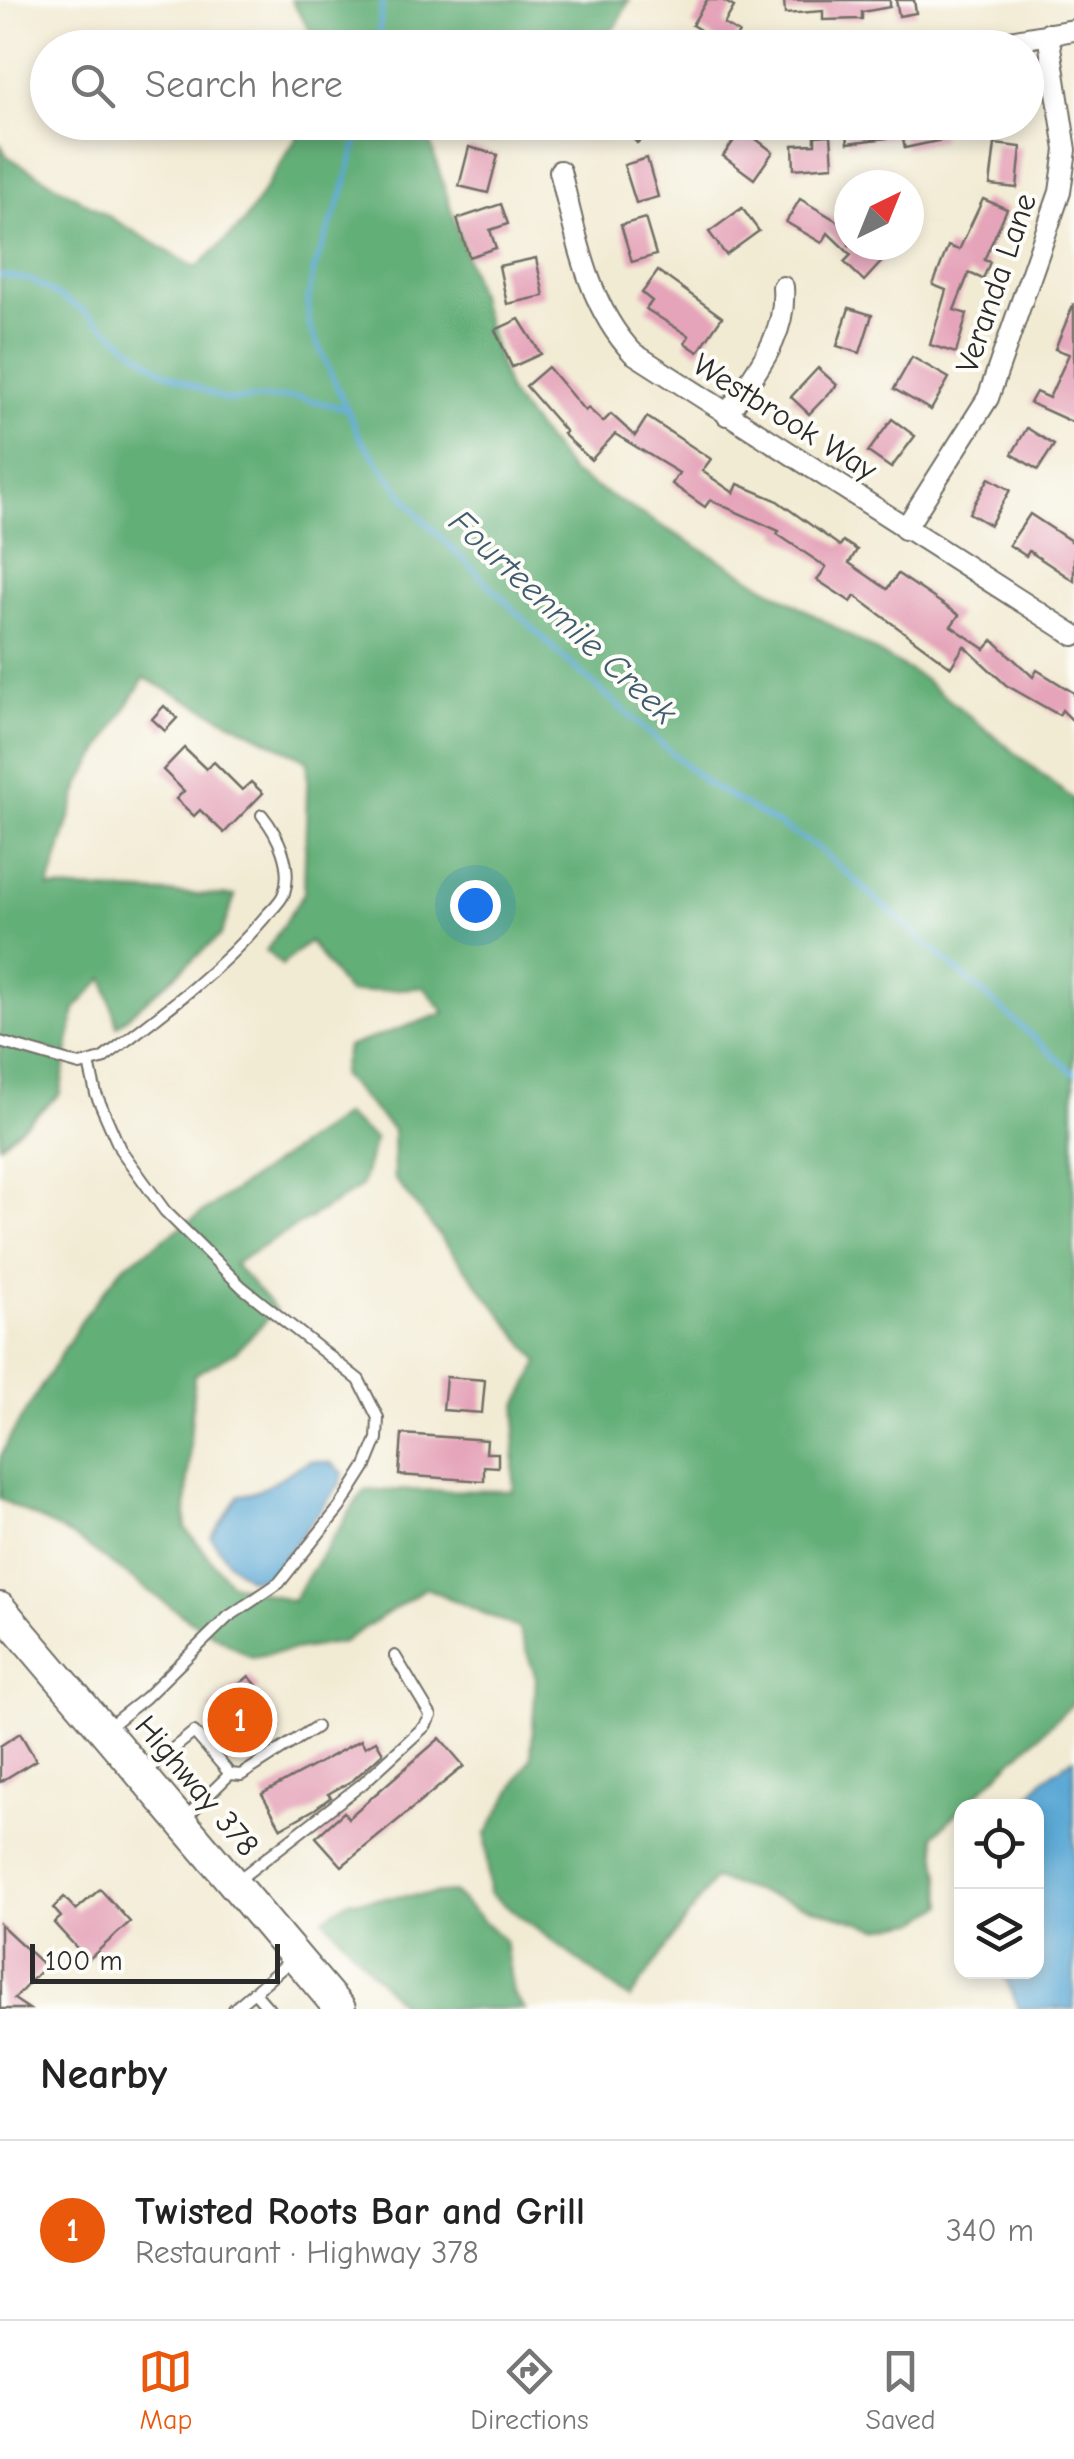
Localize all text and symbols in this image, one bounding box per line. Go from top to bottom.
search box [30,30,1044,140]
icon: search [65,58,120,113]
text: Search here [145,63,343,107]
north arrow [834,170,924,260]
street label: Veranda Lane [948,188,1044,378]
street label: Westbrook Way [686,346,884,489]
water label: Fourteenmile Creek [441,501,686,734]
your location [450,880,501,931]
pin: 1 [208,1682,272,1758]
street label: Highway 378 [127,1708,267,1864]
map controls [954,1799,1044,1979]
button: locate [954,1799,1044,1889]
button: layers [954,1889,1044,1979]
scale bar [30,1939,280,1984]
text: 100 m [45,1945,123,1977]
text: Nearby [40,2050,167,2099]
text: Twisted Roots Bar and Grill [135,2190,585,2234]
text: 1 [66,2212,79,2249]
text: 340 m [946,2212,1034,2249]
text: Restaurant · Highway 378 [135,2234,479,2271]
tab: Map [138,2344,193,2436]
tab: Directions [470,2344,589,2436]
tab: Saved [866,2344,936,2436]

